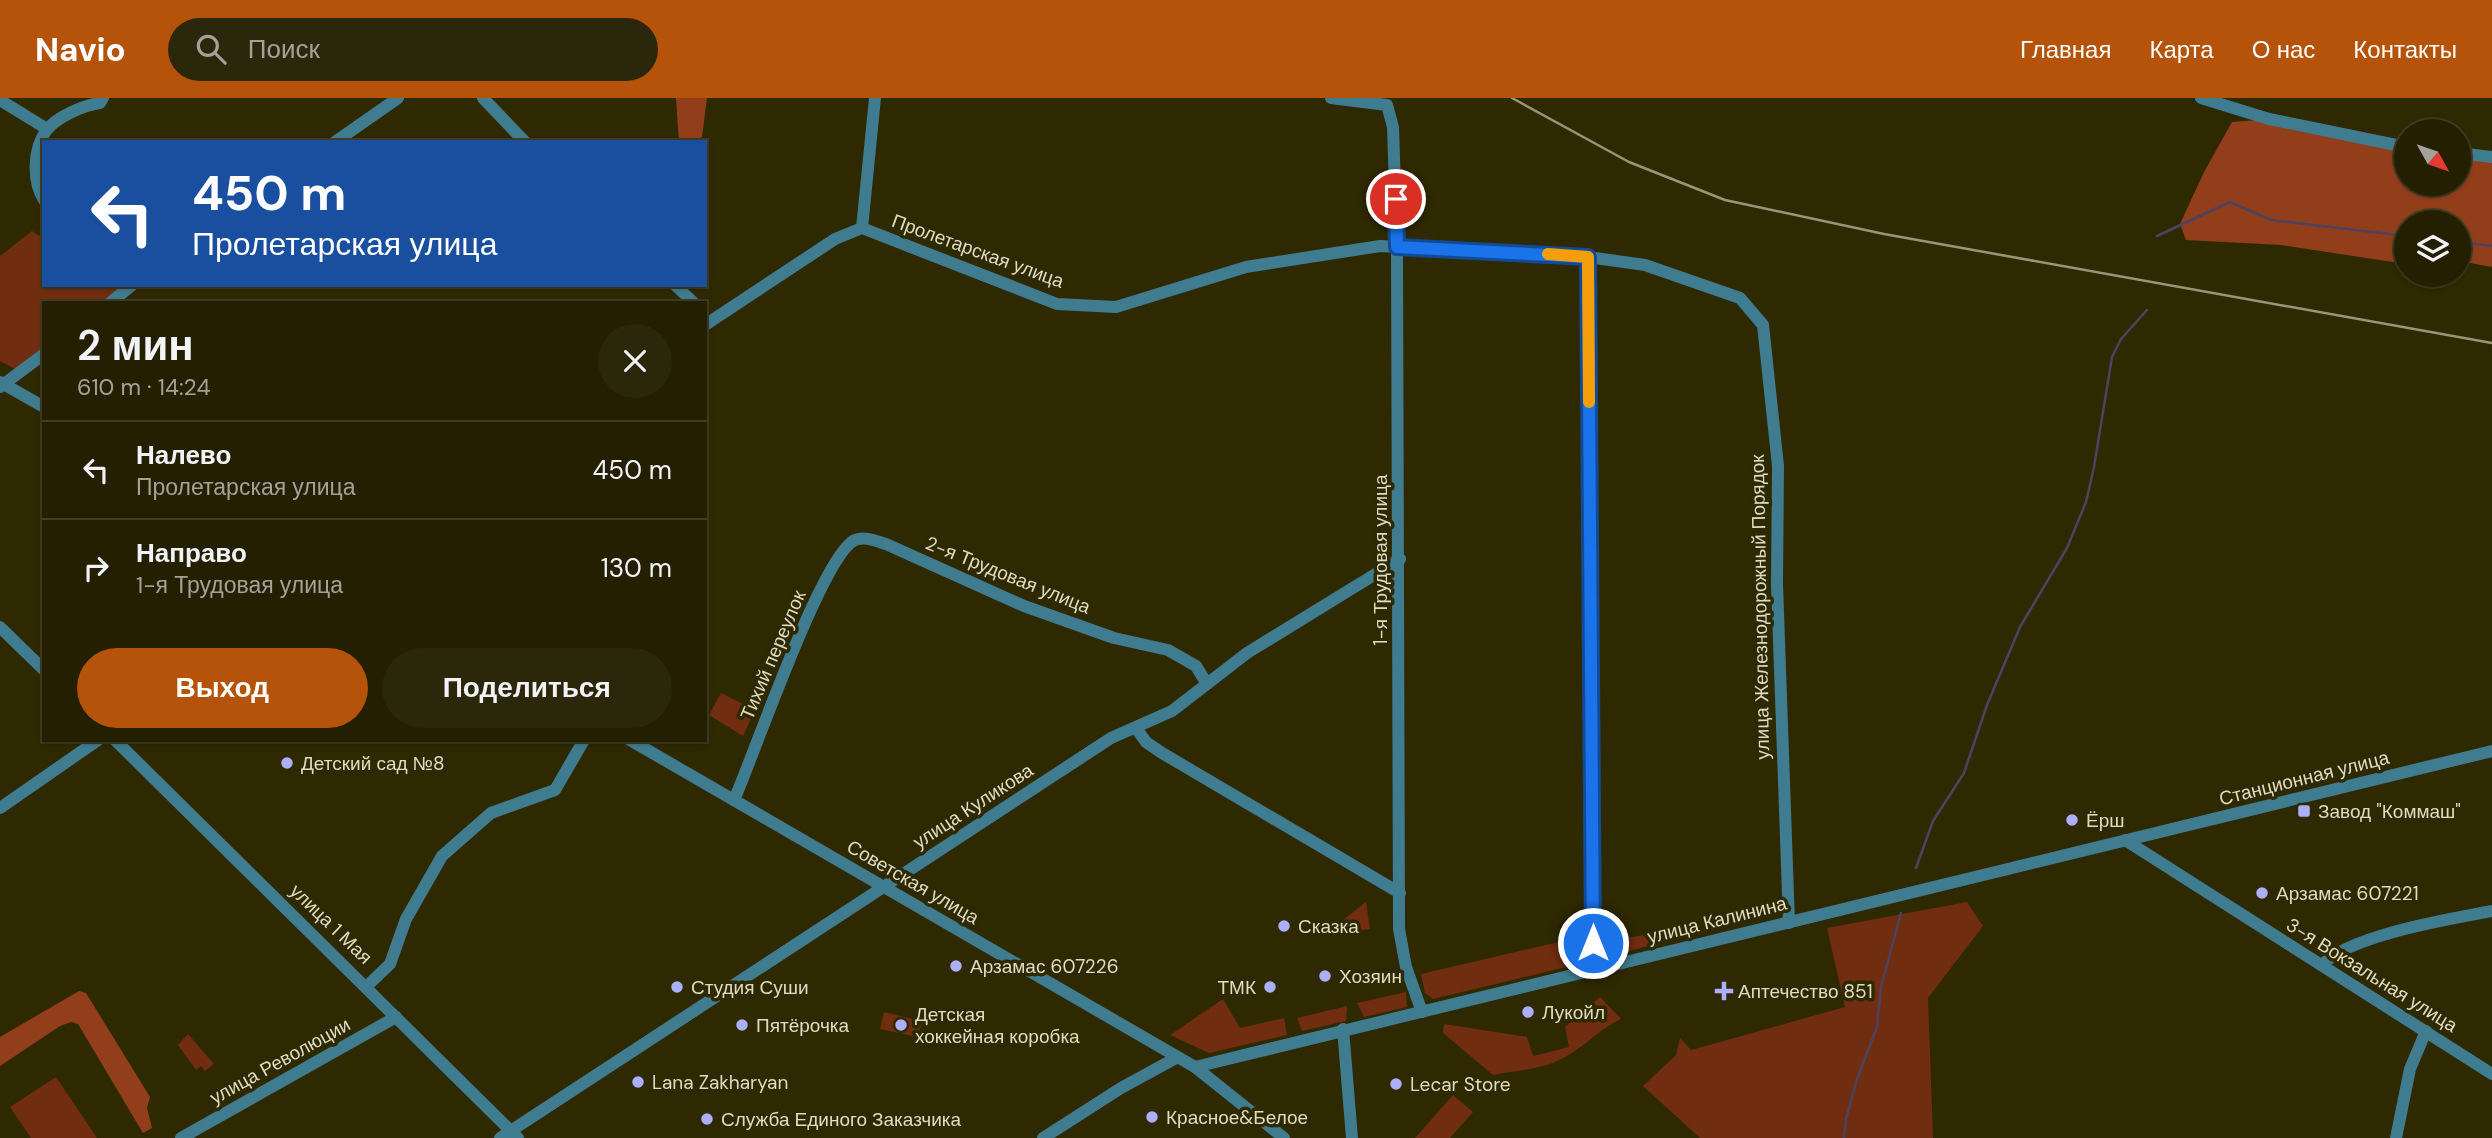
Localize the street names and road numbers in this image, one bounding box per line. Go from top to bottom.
street label: Пролетарская улица [888,208,1068,294]
street label: улица Железнодорожный Порядок [1745,454,1775,760]
street label: 1-я Трудовая улица [1368,474,1393,646]
street label: 2-я Трудовая улица [922,530,1095,620]
street label: Тихий переулок [734,586,812,723]
street label: Станционная улица [2216,745,2392,811]
street label: улица Куликова [908,758,1038,854]
street label: Советская улица [842,834,984,930]
street label: улица 1 Мая [284,878,378,970]
street label: улица Калинина [1645,890,1790,949]
street label: 3-я Вокзальная улица [2282,912,2463,1038]
street label: улица Революции [205,1012,355,1110]

